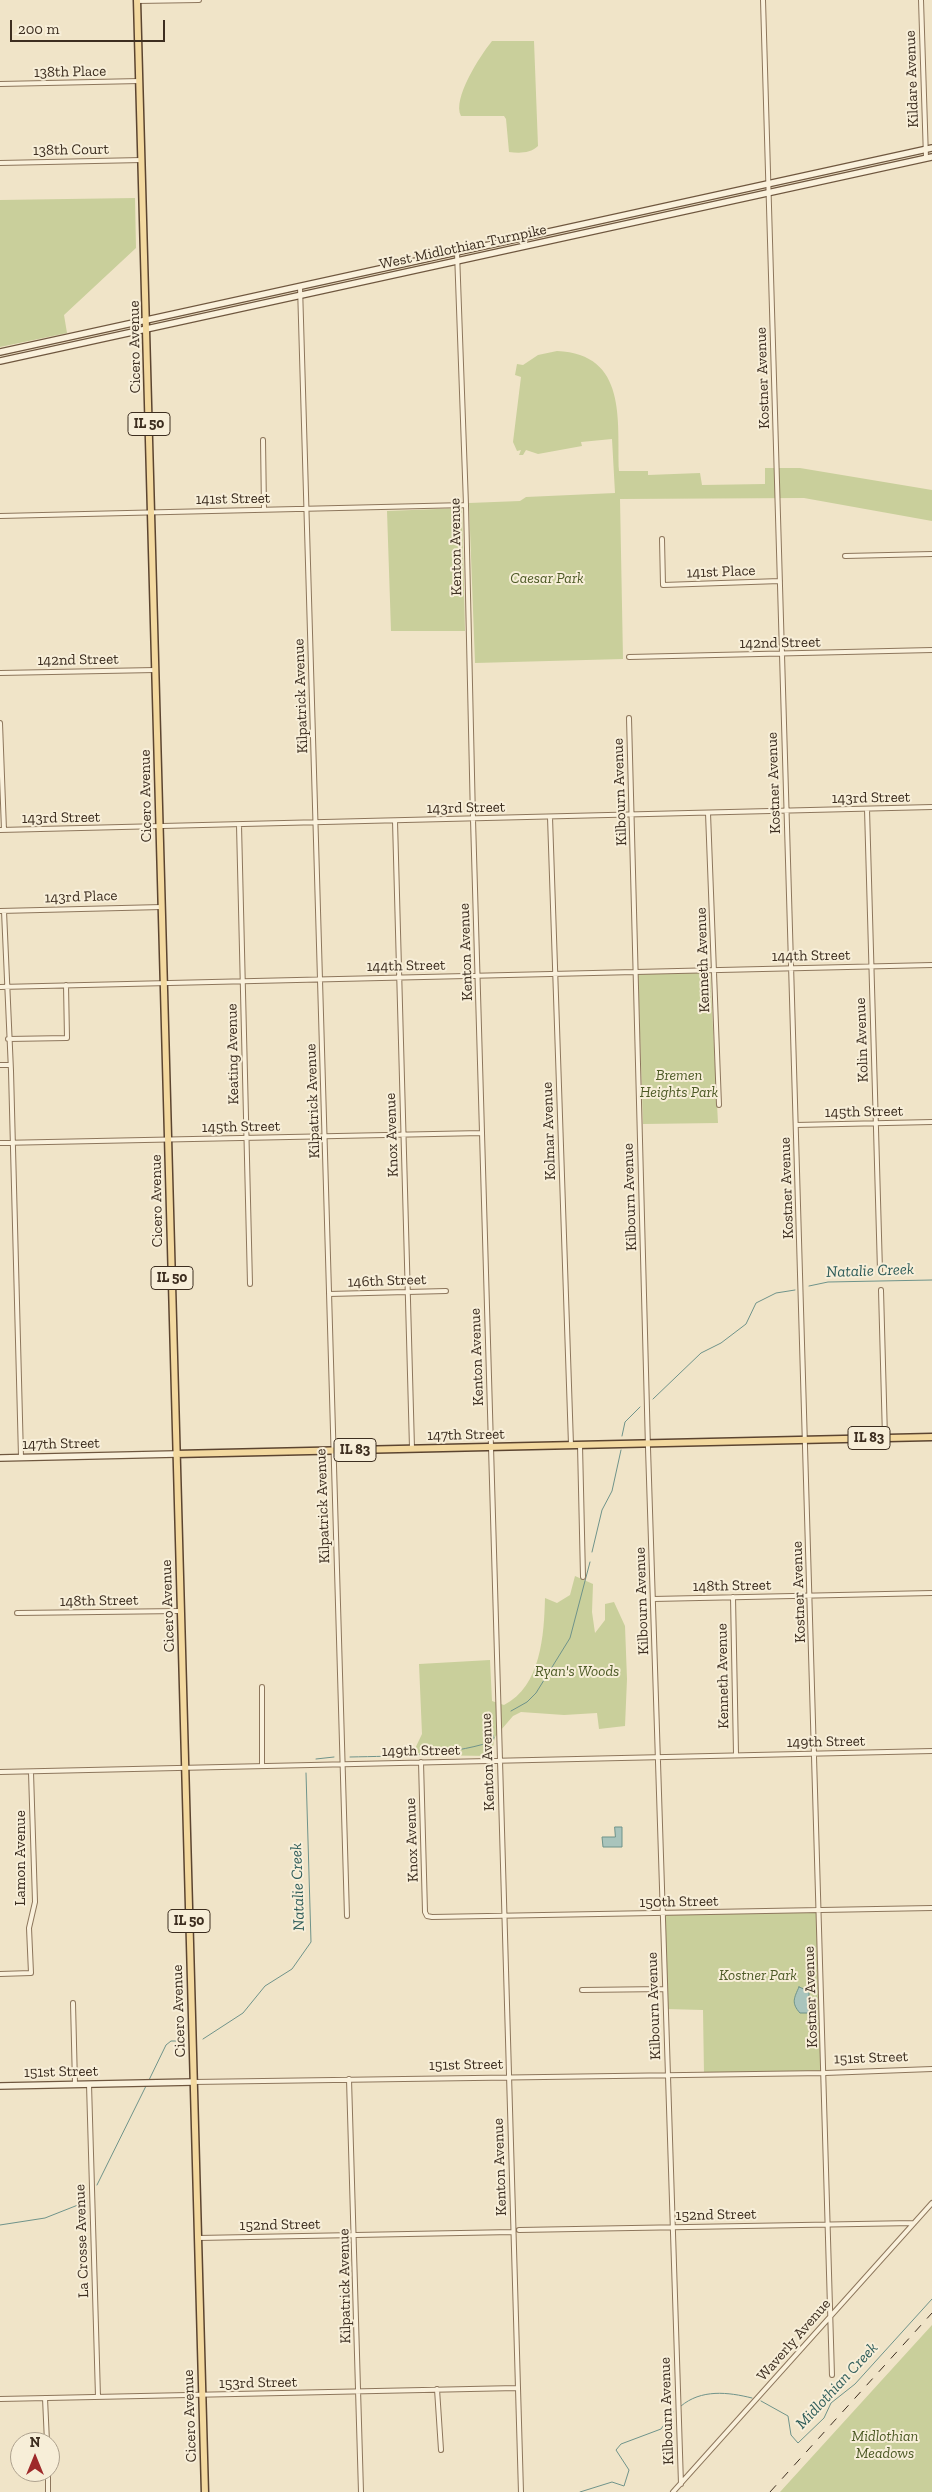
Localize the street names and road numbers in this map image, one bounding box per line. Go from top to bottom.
street label: Kildare Avenue [901,30,923,128]
street label: 138th Place [34,62,106,82]
street label: 138th Court [33,140,109,160]
street label: West Midlothian Turnpike [378,220,548,274]
street label: Cicero Avenue [125,300,145,394]
street label: Kostner Avenue [752,327,774,429]
road number: IL 50 [128,412,170,436]
street label: 141st Street [195,489,271,509]
street label: Kenton Avenue [446,498,466,596]
street label: 141st Place [686,562,756,582]
street label: 142nd Street [739,633,821,653]
street label: Kilpatrick Avenue [290,638,312,754]
street label: 142nd Street [37,650,119,670]
street label: Kostner Avenue [763,732,785,834]
street label: Kilbourn Avenue [609,738,631,846]
street label: Cicero Avenue [136,749,156,843]
street label: 143rd Street [832,788,910,808]
street label: 143rd Street [427,798,505,818]
street label: 143rd Street [22,808,100,828]
street label: 143rd Place [44,887,118,907]
street label: Kenton Avenue [455,903,477,1001]
street label: Kenneth Avenue [692,907,714,1013]
street label: 144th Street [771,946,851,966]
street label: 144th Street [366,956,446,976]
street label: Kolin Avenue [852,997,872,1083]
street label: Keating Avenue [223,1003,243,1105]
street label: Kilpatrick Avenue [302,1043,324,1159]
street label: Kolmar Avenue [538,1082,560,1180]
street label: Knox Avenue [382,1093,402,1177]
street label: 145th Street [825,1102,903,1122]
street label: 145th Street [202,1117,280,1137]
street label: Kostner Avenue [776,1137,798,1239]
street label: Kilbourn Avenue [619,1143,641,1251]
street label: Cicero Avenue [147,1154,167,1248]
road number: IL 50 [151,1266,193,1290]
street label: 146th Street [347,1271,427,1291]
street label: Kenton Avenue [466,1308,488,1406]
street label: 147th Street [427,1425,505,1445]
road number: IL 83 [848,1426,890,1450]
street label: 147th Street [22,1434,100,1454]
road number: IL 83 [334,1438,376,1462]
street label: Kilpatrick Avenue [312,1448,334,1564]
street label: Kostner Avenue [788,1541,810,1643]
street label: Kilbourn Avenue [631,1547,653,1655]
street label: Cicero Avenue [157,1559,179,1653]
street label: 148th Street [692,1576,772,1596]
street label: 148th Street [59,1591,139,1611]
street label: Kenneth Avenue [713,1623,733,1729]
street label: Kenton Avenue [477,1713,499,1811]
street label: 149th Street [786,1732,866,1752]
street label: 149th Street [381,1741,461,1761]
street label: Knox Avenue [402,1798,422,1882]
street label: Lamon Avenue [12,1810,30,1906]
street label: 150th Street [639,1892,719,1912]
road number: IL 50 [168,1910,210,1932]
street label: Kostner Avenue [800,1946,822,2048]
street label: Kilbourn Avenue [643,1952,665,2060]
street label: Cicero Avenue [168,1964,190,2058]
street label: 151st Street [834,2048,908,2068]
street label: 151st Street [429,2055,503,2075]
street label: 151st Street [24,2062,98,2082]
street label: Kenton Avenue [489,2118,511,2216]
street label: La Crosse Avenue [71,2184,93,2298]
street label: 152nd Street [675,2205,757,2225]
street label: 152nd Street [239,2215,321,2235]
street label: Kilpatrick Avenue [335,2228,355,2344]
street label: Waverly Avenue [753,2295,835,2385]
street label: Kilbourn Avenue [656,2357,678,2465]
street label: Cicero Avenue [179,2369,201,2463]
street label: 153rd Street [219,2373,297,2393]

